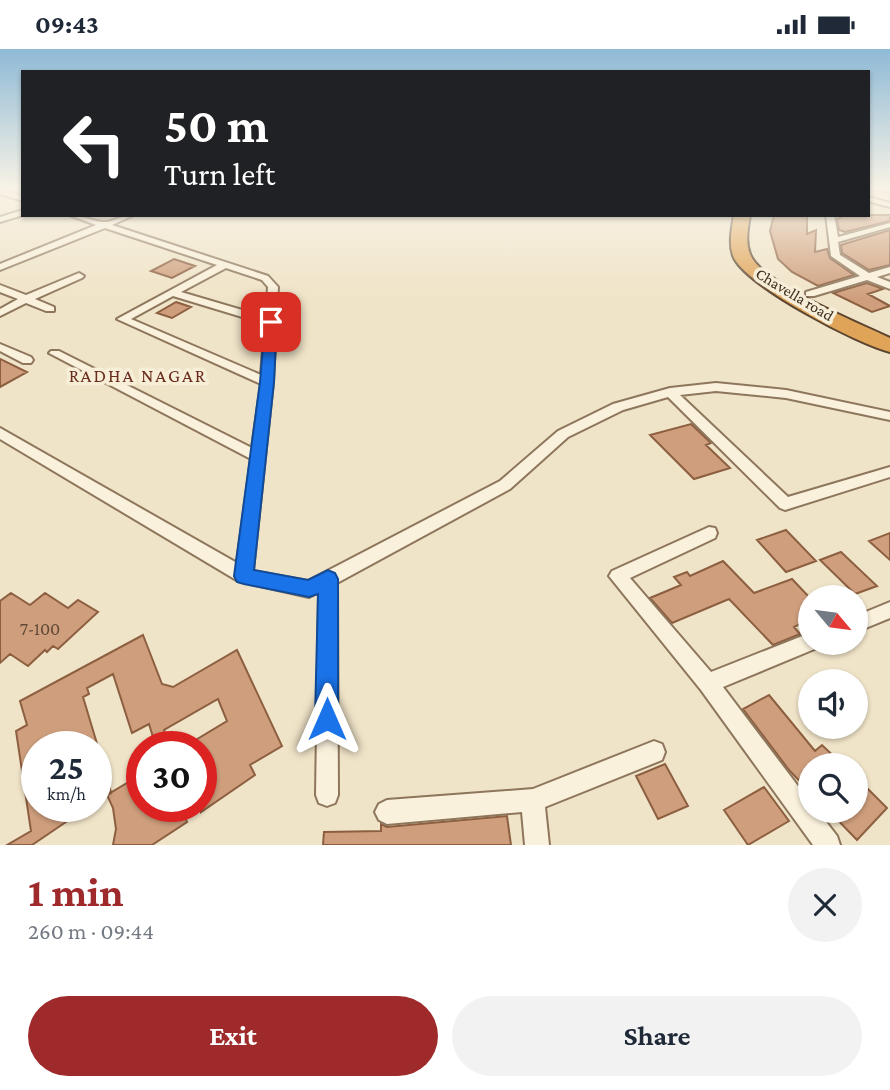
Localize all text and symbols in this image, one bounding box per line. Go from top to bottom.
text: 09:43 [35,10,99,39]
icon: left [49,98,140,189]
text: 50 m [164,98,269,153]
text: Turn left [164,156,275,192]
street label: Chavella road [753,265,837,325]
pin [241,292,301,352]
icon: arrive [252,303,290,341]
district label: RADHA NAGAR [69,365,207,386]
north arrow [798,585,868,655]
map controls [798,585,868,823]
house number: 7-100 [20,619,60,639]
button: sound [798,669,868,739]
position arrow [290,682,364,756]
speed limit sign: 30 [126,731,217,822]
text: 25 [49,748,84,787]
button: search [798,753,868,823]
text: km/h [47,784,86,804]
text: 1 min [28,868,124,915]
button: close [788,868,862,942]
text: 260 m · 09:44 [28,918,154,944]
button: Exit [28,996,438,1076]
button: Share [452,996,862,1076]

